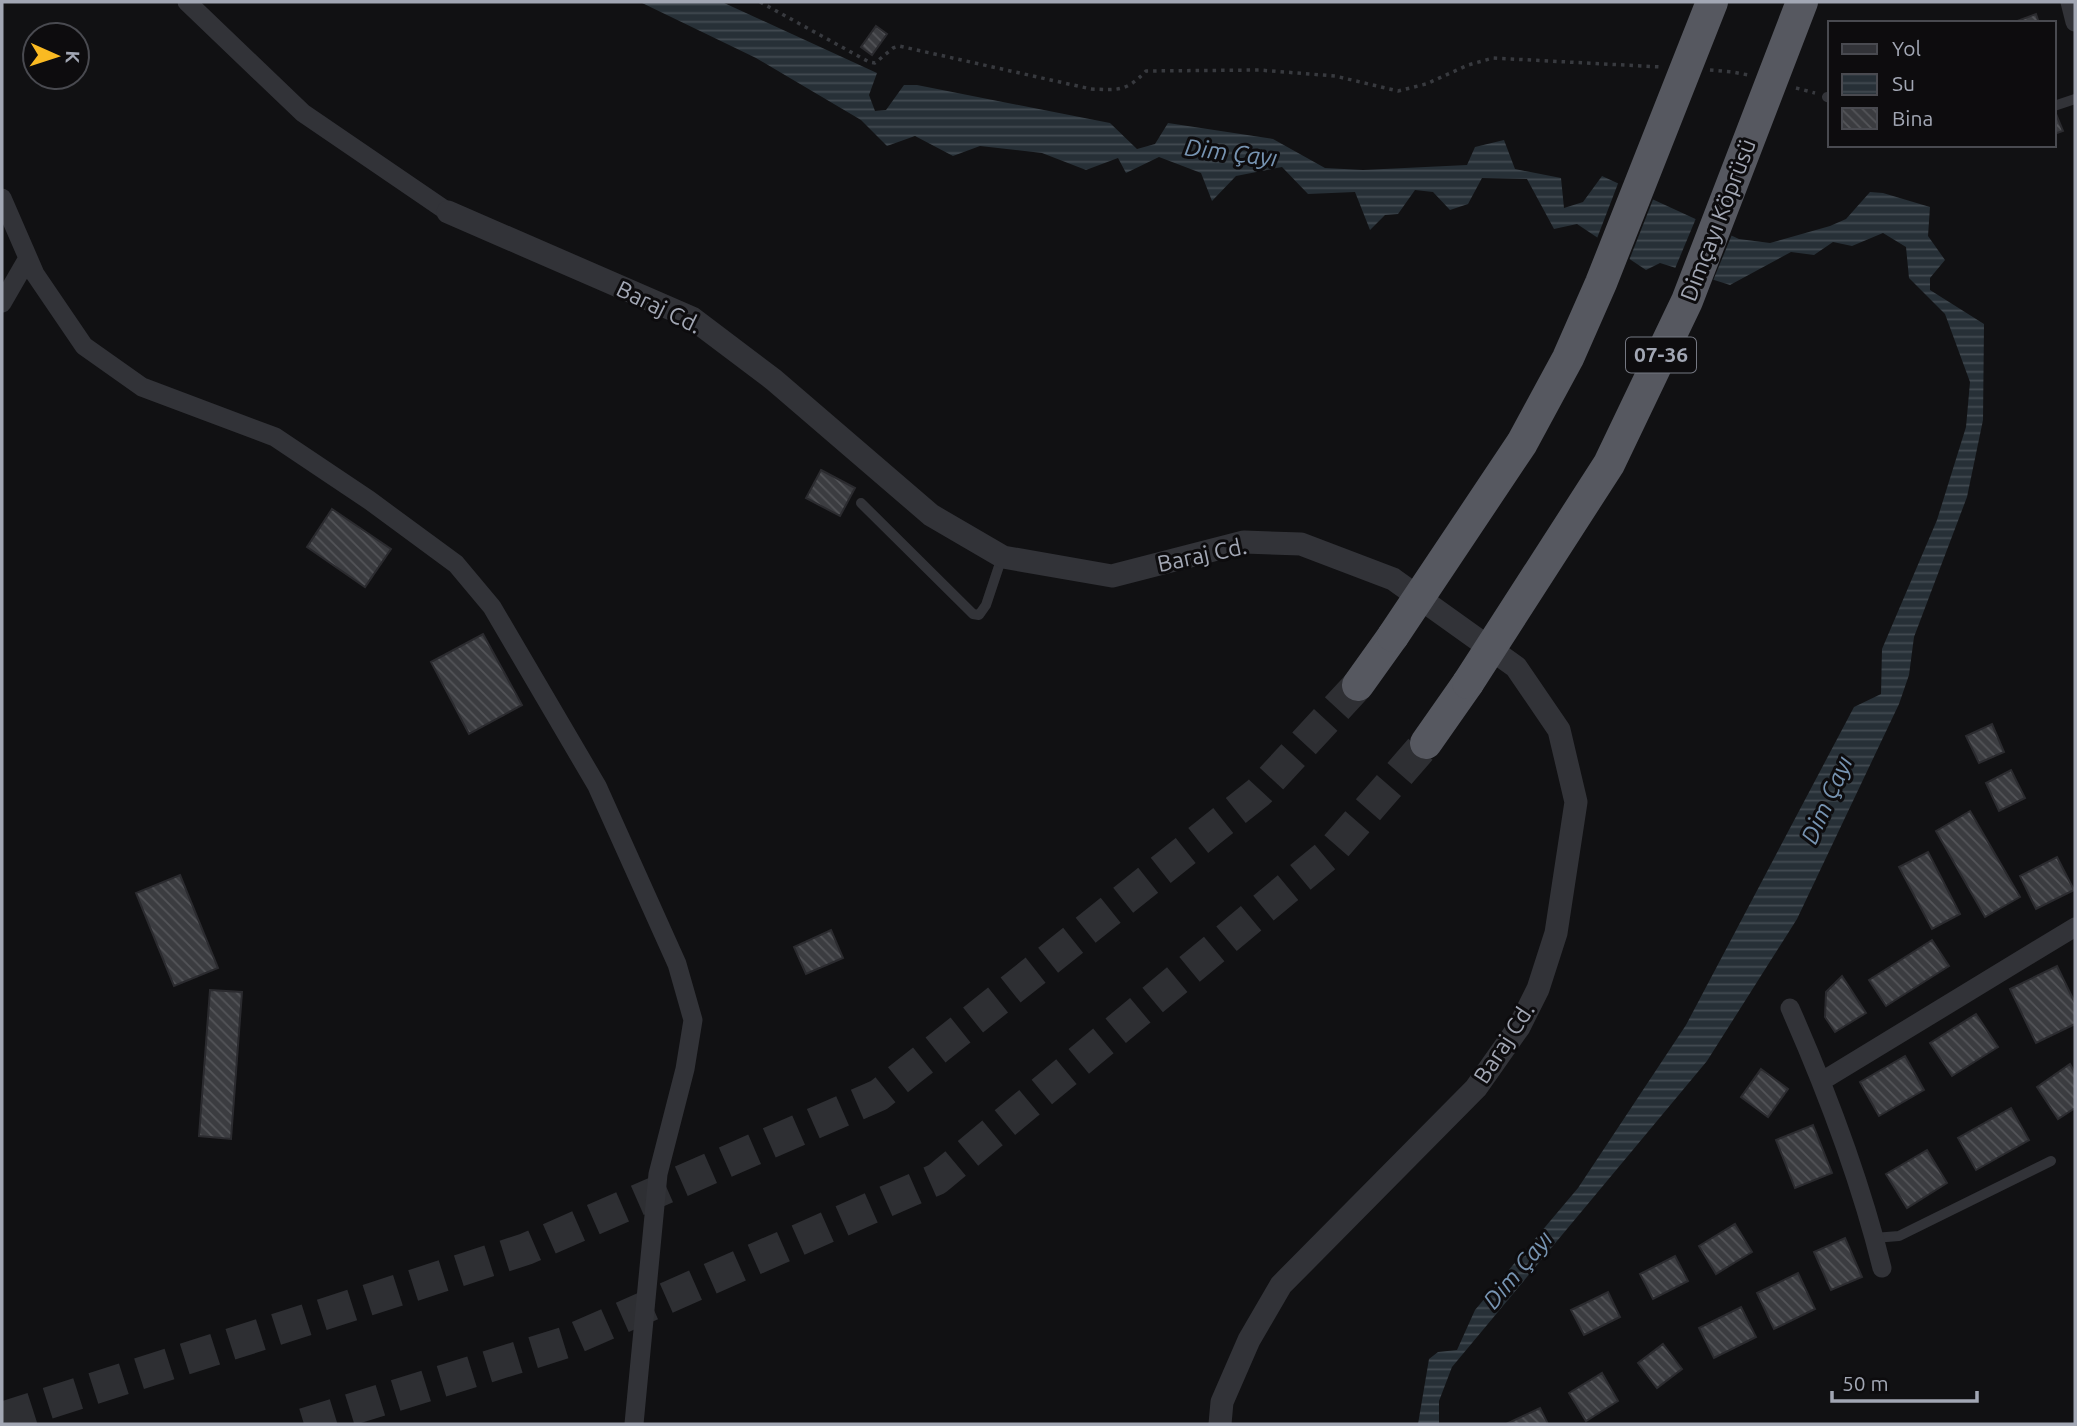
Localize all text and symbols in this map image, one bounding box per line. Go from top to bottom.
north arrow [21,21,91,91]
legend [1828,21,2056,147]
text: Yol [1892,36,1921,60]
text: K [62,50,84,64]
text: Su [1892,71,1915,95]
text: Bina [1892,106,1933,130]
water label: Dim Çayı [1183,133,1279,172]
street label: Dimçayı Köprüsü [1675,135,1760,304]
street label: Baraj Cd. [613,275,706,338]
road number: 07-36 [1626,338,1696,372]
street label: Baraj Cd. [1155,533,1249,576]
water label: Dim Çayı [1795,752,1858,848]
street label: Baraj Cd. [1468,998,1539,1088]
water label: Dim Çayı [1477,1225,1558,1314]
scale bar [1832,1360,1977,1404]
text: 50 m [1842,1371,1889,1395]

